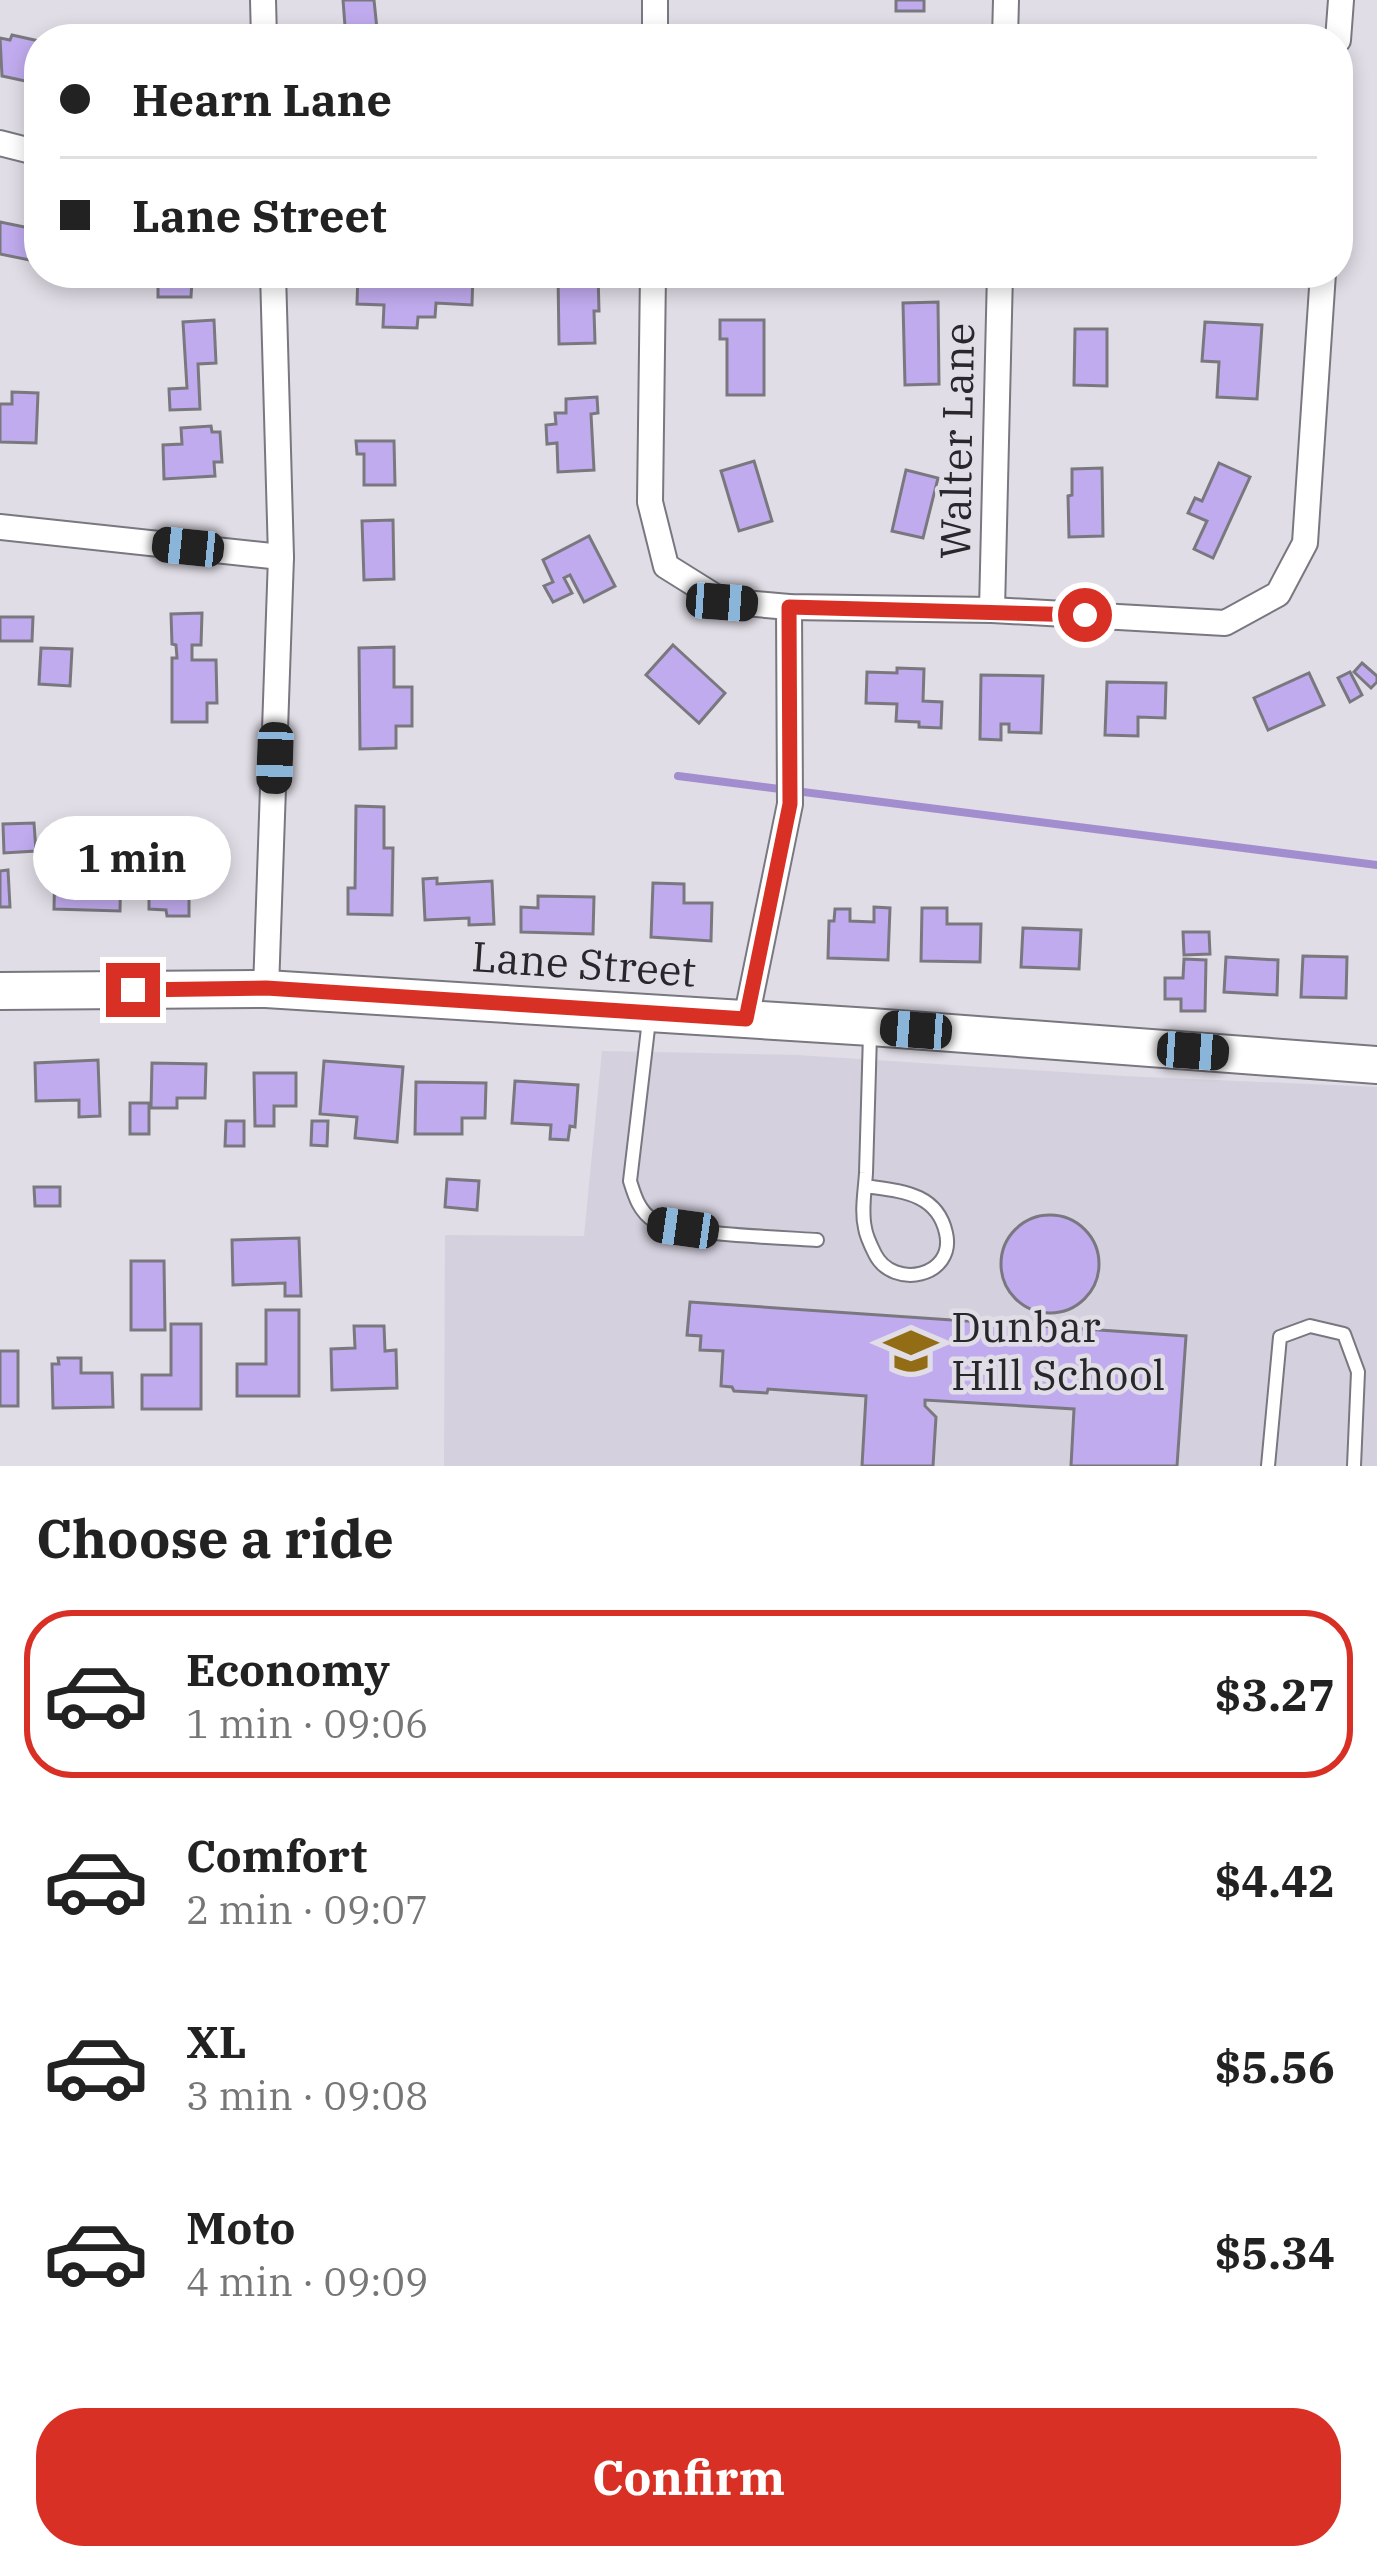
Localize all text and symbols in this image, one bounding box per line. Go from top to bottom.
text: Hearn Lane [132,70,392,128]
text: Lane Street [132,186,387,244]
street label: Walter Lane [927,322,986,560]
car [150,525,226,569]
car [685,582,759,622]
route start [1058,588,1112,642]
car [256,721,294,795]
callout: 1 min [34,816,232,900]
text: 1 min [77,832,187,883]
street label: Lane Street [470,928,698,999]
route end [106,963,160,1017]
car [879,1010,953,1050]
car [1156,1031,1230,1071]
car [645,1205,721,1251]
place label: Dunbar Hill School [951,1299,1165,1402]
school or university icon: Dunbar Hill School [882,1322,940,1380]
text: Choose a ride [36,1503,394,1573]
icon: car [42,1640,150,1748]
text: Economy [186,1640,390,1698]
text: $3.27 [1215,1665,1335,1723]
text: 1 min · 09:06 [186,1698,428,1749]
icon: car [42,1826,150,1934]
text: Comfort [186,1826,367,1884]
text: $4.42 [1215,1851,1335,1909]
text: 2 min · 09:07 [186,1884,428,1935]
icon: car [42,2012,150,2120]
text: XL [186,2012,247,2070]
text: $5.56 [1215,2037,1335,2095]
text: 3 min · 09:08 [186,2070,428,2121]
icon: car [42,2198,150,2306]
text: Moto [186,2198,296,2256]
text: $5.34 [1215,2223,1335,2281]
text: 4 min · 09:09 [186,2256,428,2307]
button: Confirm [36,2408,1341,2546]

